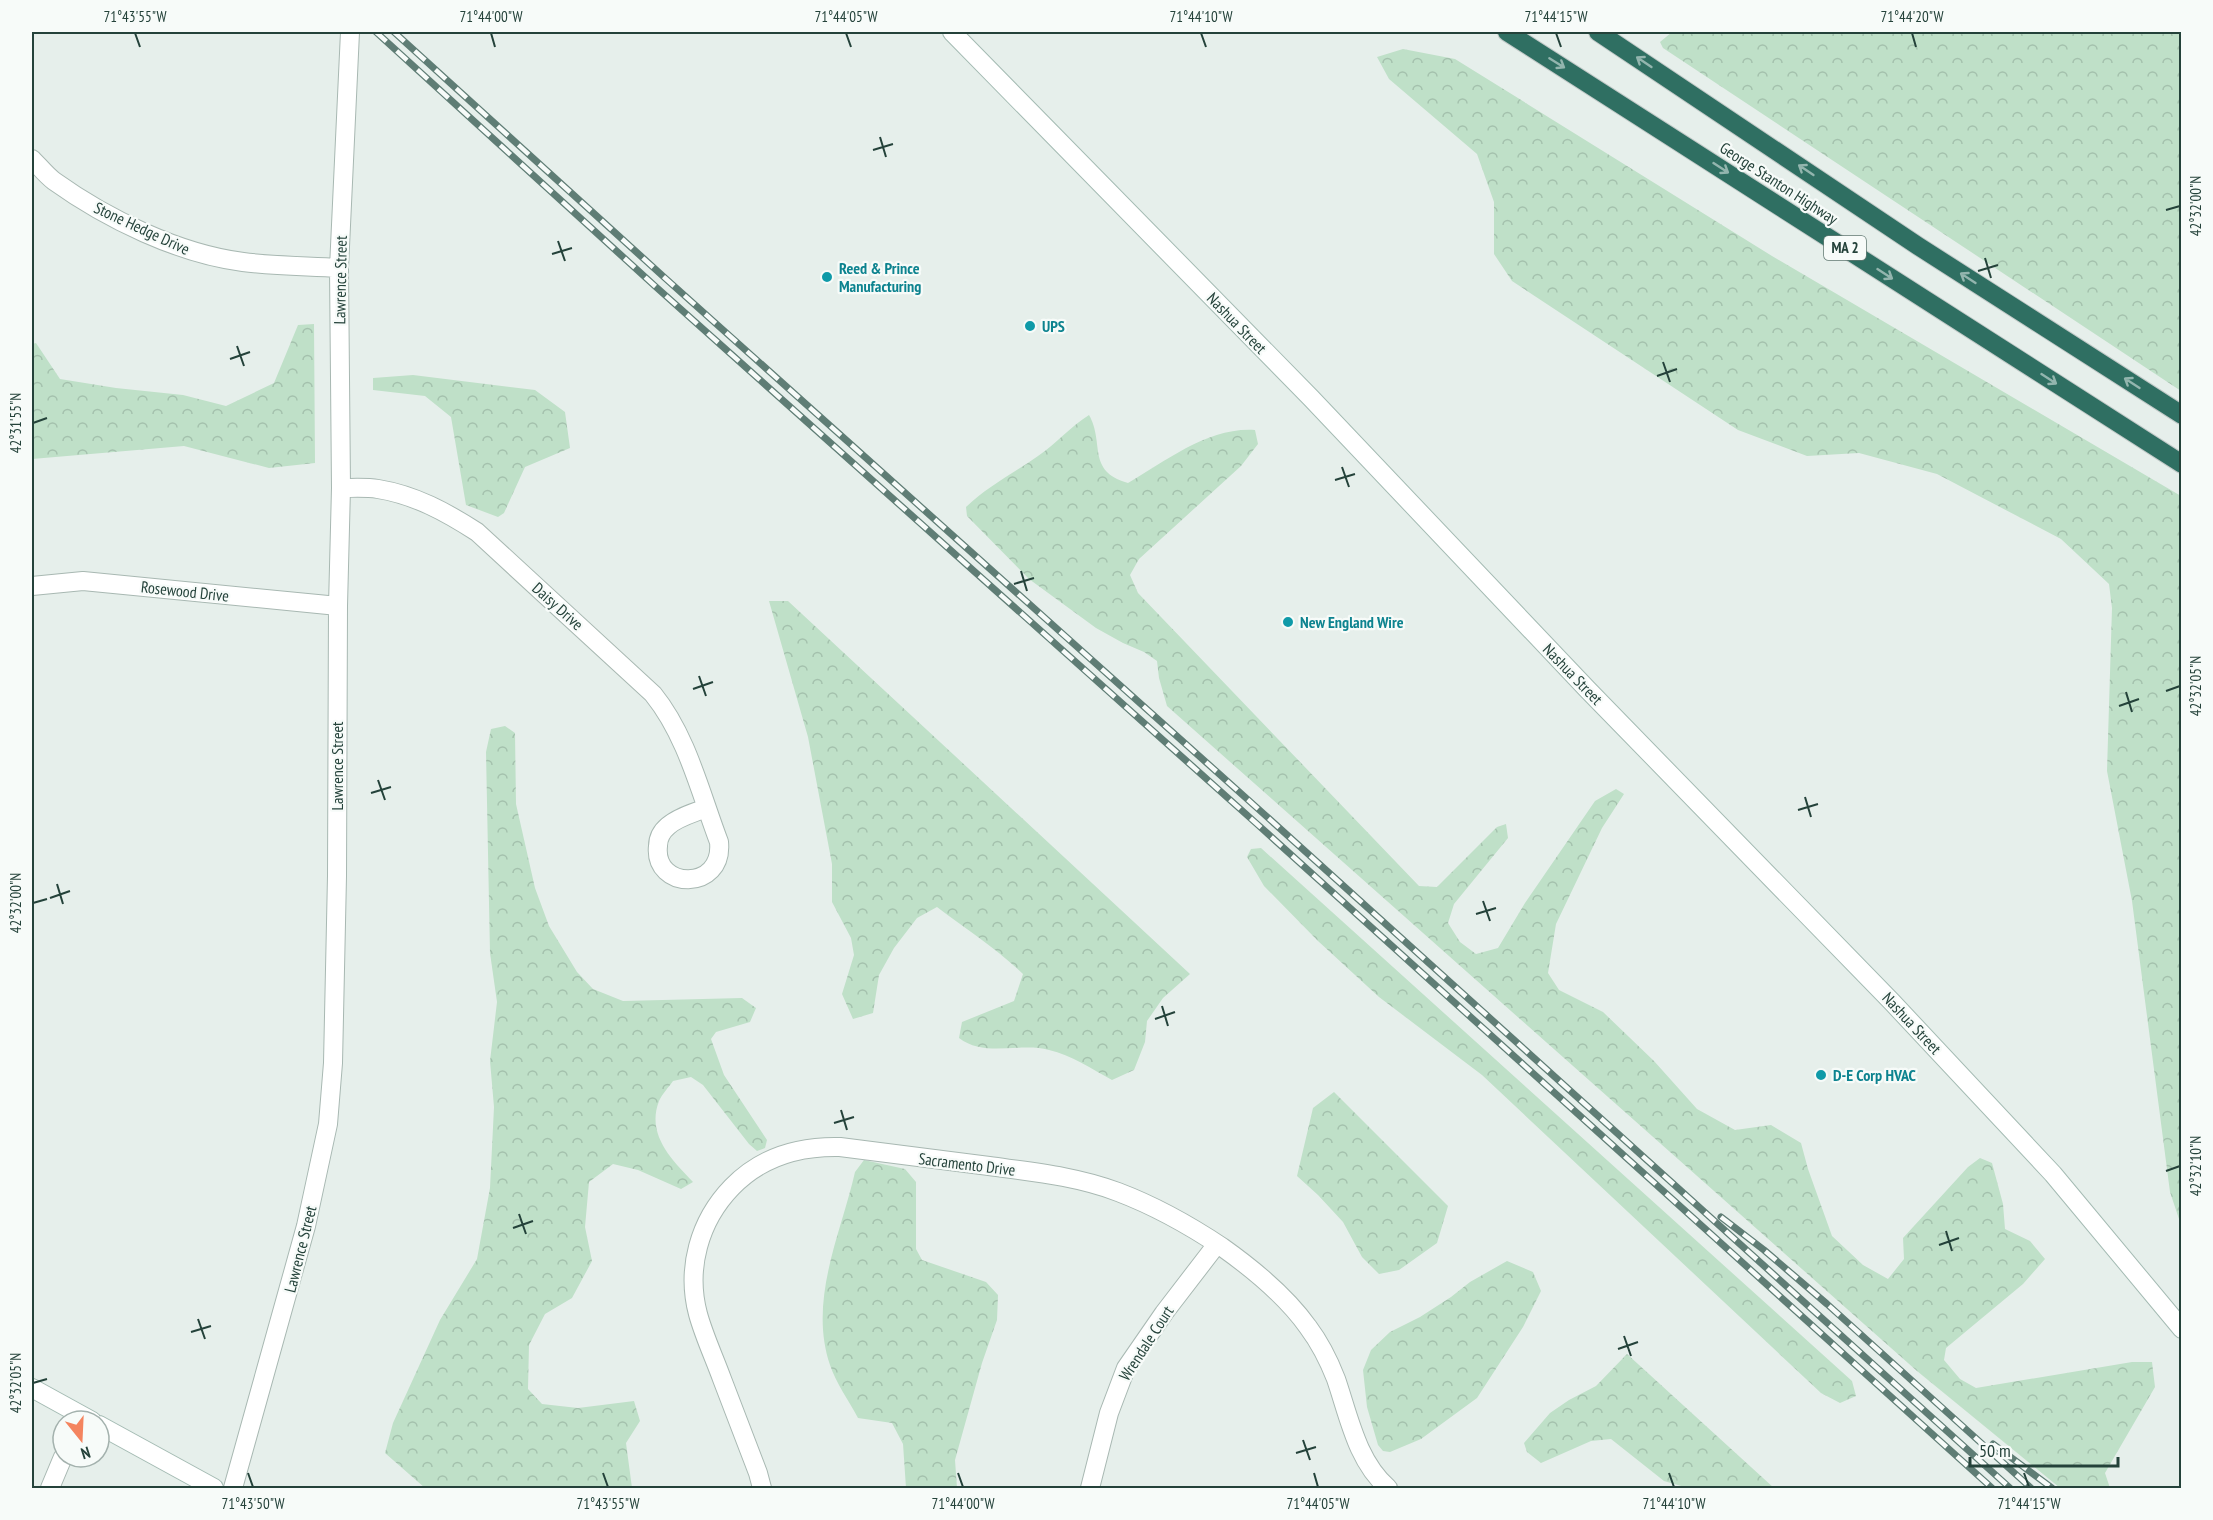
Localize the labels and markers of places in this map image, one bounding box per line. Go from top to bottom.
place label: Reed & Prince Manufacturing [839,258,921,296]
marker: Reed & Prince Manufacturing [820,270,834,284]
place label: UPS [1042,316,1065,336]
marker: UPS [1023,319,1037,333]
place label: New England Wire [1300,612,1404,632]
marker: New England Wire [1281,615,1295,629]
place label: D-E Corp HVAC [1833,1065,1917,1085]
marker: D-E Corp HVAC [1814,1068,1828,1082]

